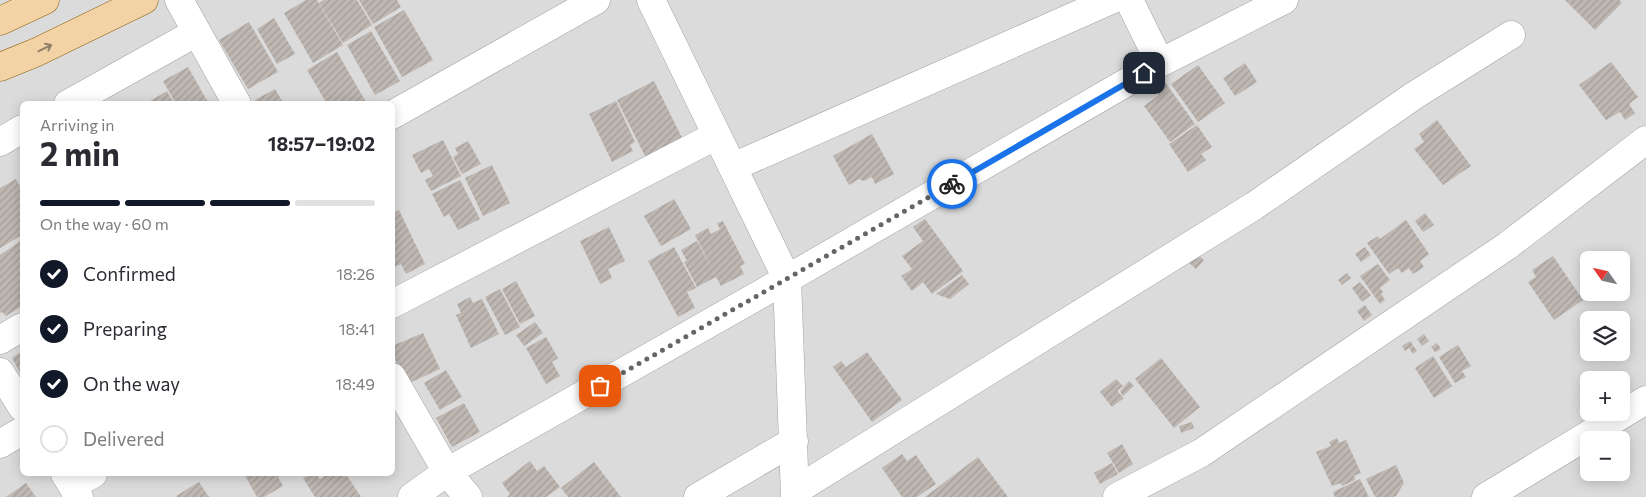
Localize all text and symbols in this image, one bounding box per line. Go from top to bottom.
one-way arrow [37,42,52,52]
pin [1123,52,1165,94]
icon: home [1130,59,1158,87]
text: Arriving in [40,115,114,134]
text: 18:57–19:02 [268,132,375,155]
text: 2 min [40,133,120,173]
courier [927,159,977,209]
icon: bike [938,170,966,198]
text: On the way · 60 m [40,214,169,233]
north arrow [1580,251,1630,301]
map controls [1580,251,1630,481]
icon: check [40,260,68,288]
text: Confirmed [83,262,176,285]
text: 18:26 [336,264,375,283]
button: layers [1580,311,1630,361]
icon: check [40,315,68,343]
text: Preparing [83,317,167,340]
text: 18:41 [339,319,375,338]
pin [579,365,621,407]
icon: check [40,370,68,398]
button: + [1580,371,1630,421]
text: On the way [83,372,180,395]
icon: bag [586,372,614,400]
text: 18:49 [335,374,375,393]
text: Delivered [83,427,164,450]
button: − [1580,431,1630,481]

